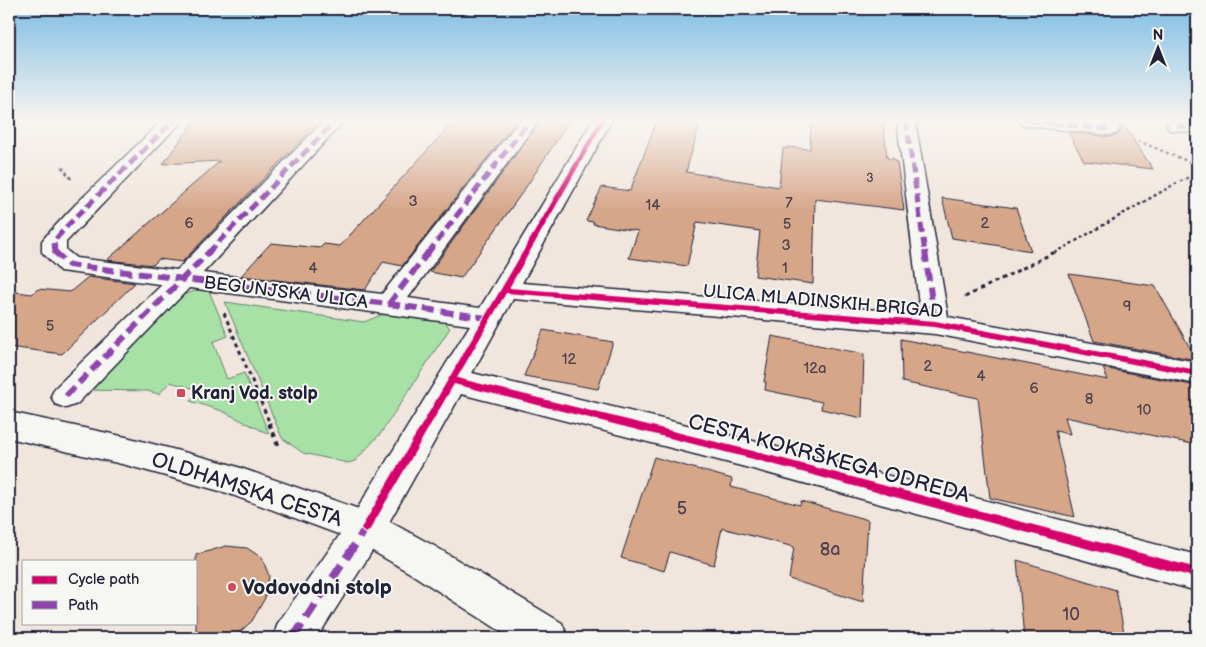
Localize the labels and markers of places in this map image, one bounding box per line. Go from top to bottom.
place label: Kranj Vod. stolp [191,383,318,404]
marker: Kranj Vod. stolp [175,387,187,399]
place label: Vodovodni stolp [242,575,392,600]
marker: Vodovodni stolp [226,581,238,593]

